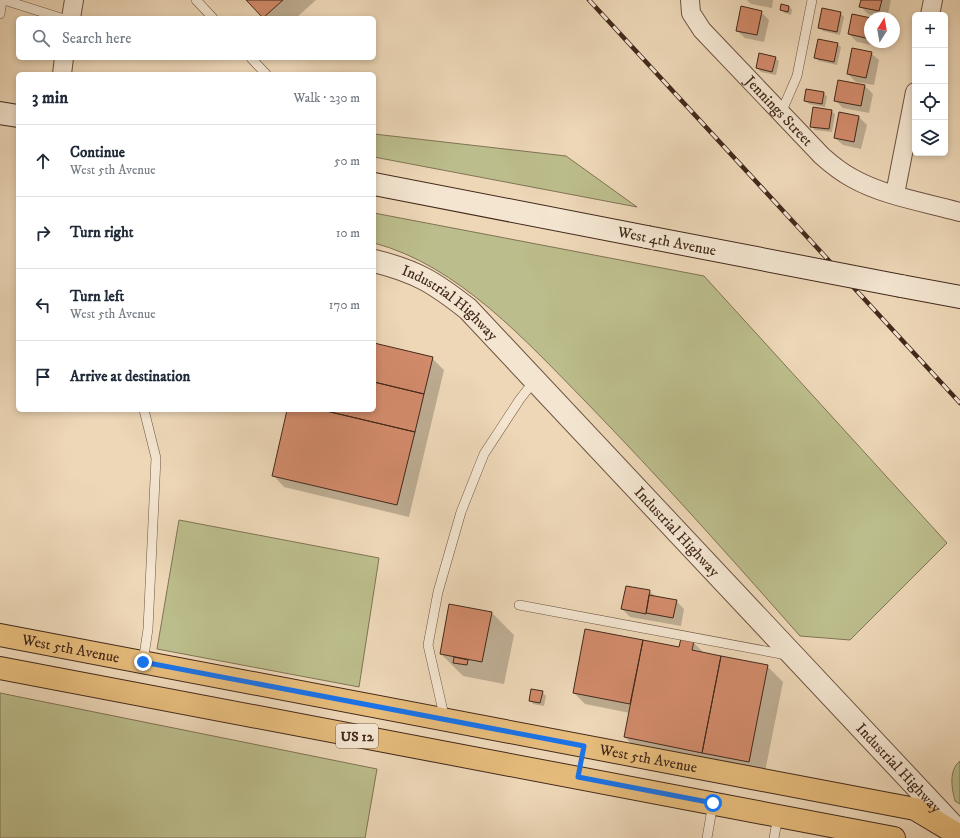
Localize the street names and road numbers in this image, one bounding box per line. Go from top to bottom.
street label: Jennings Street [739,71,817,151]
street label: West 4th Avenue [615,222,718,260]
street label: Industrial Highway [399,261,502,345]
street label: Industrial Highway [630,483,724,582]
street label: West 5th Avenue [19,630,121,668]
street label: Industrial Highway [852,719,946,818]
road number: US 12 [336,724,378,748]
street label: West 5th Avenue [597,740,699,777]

